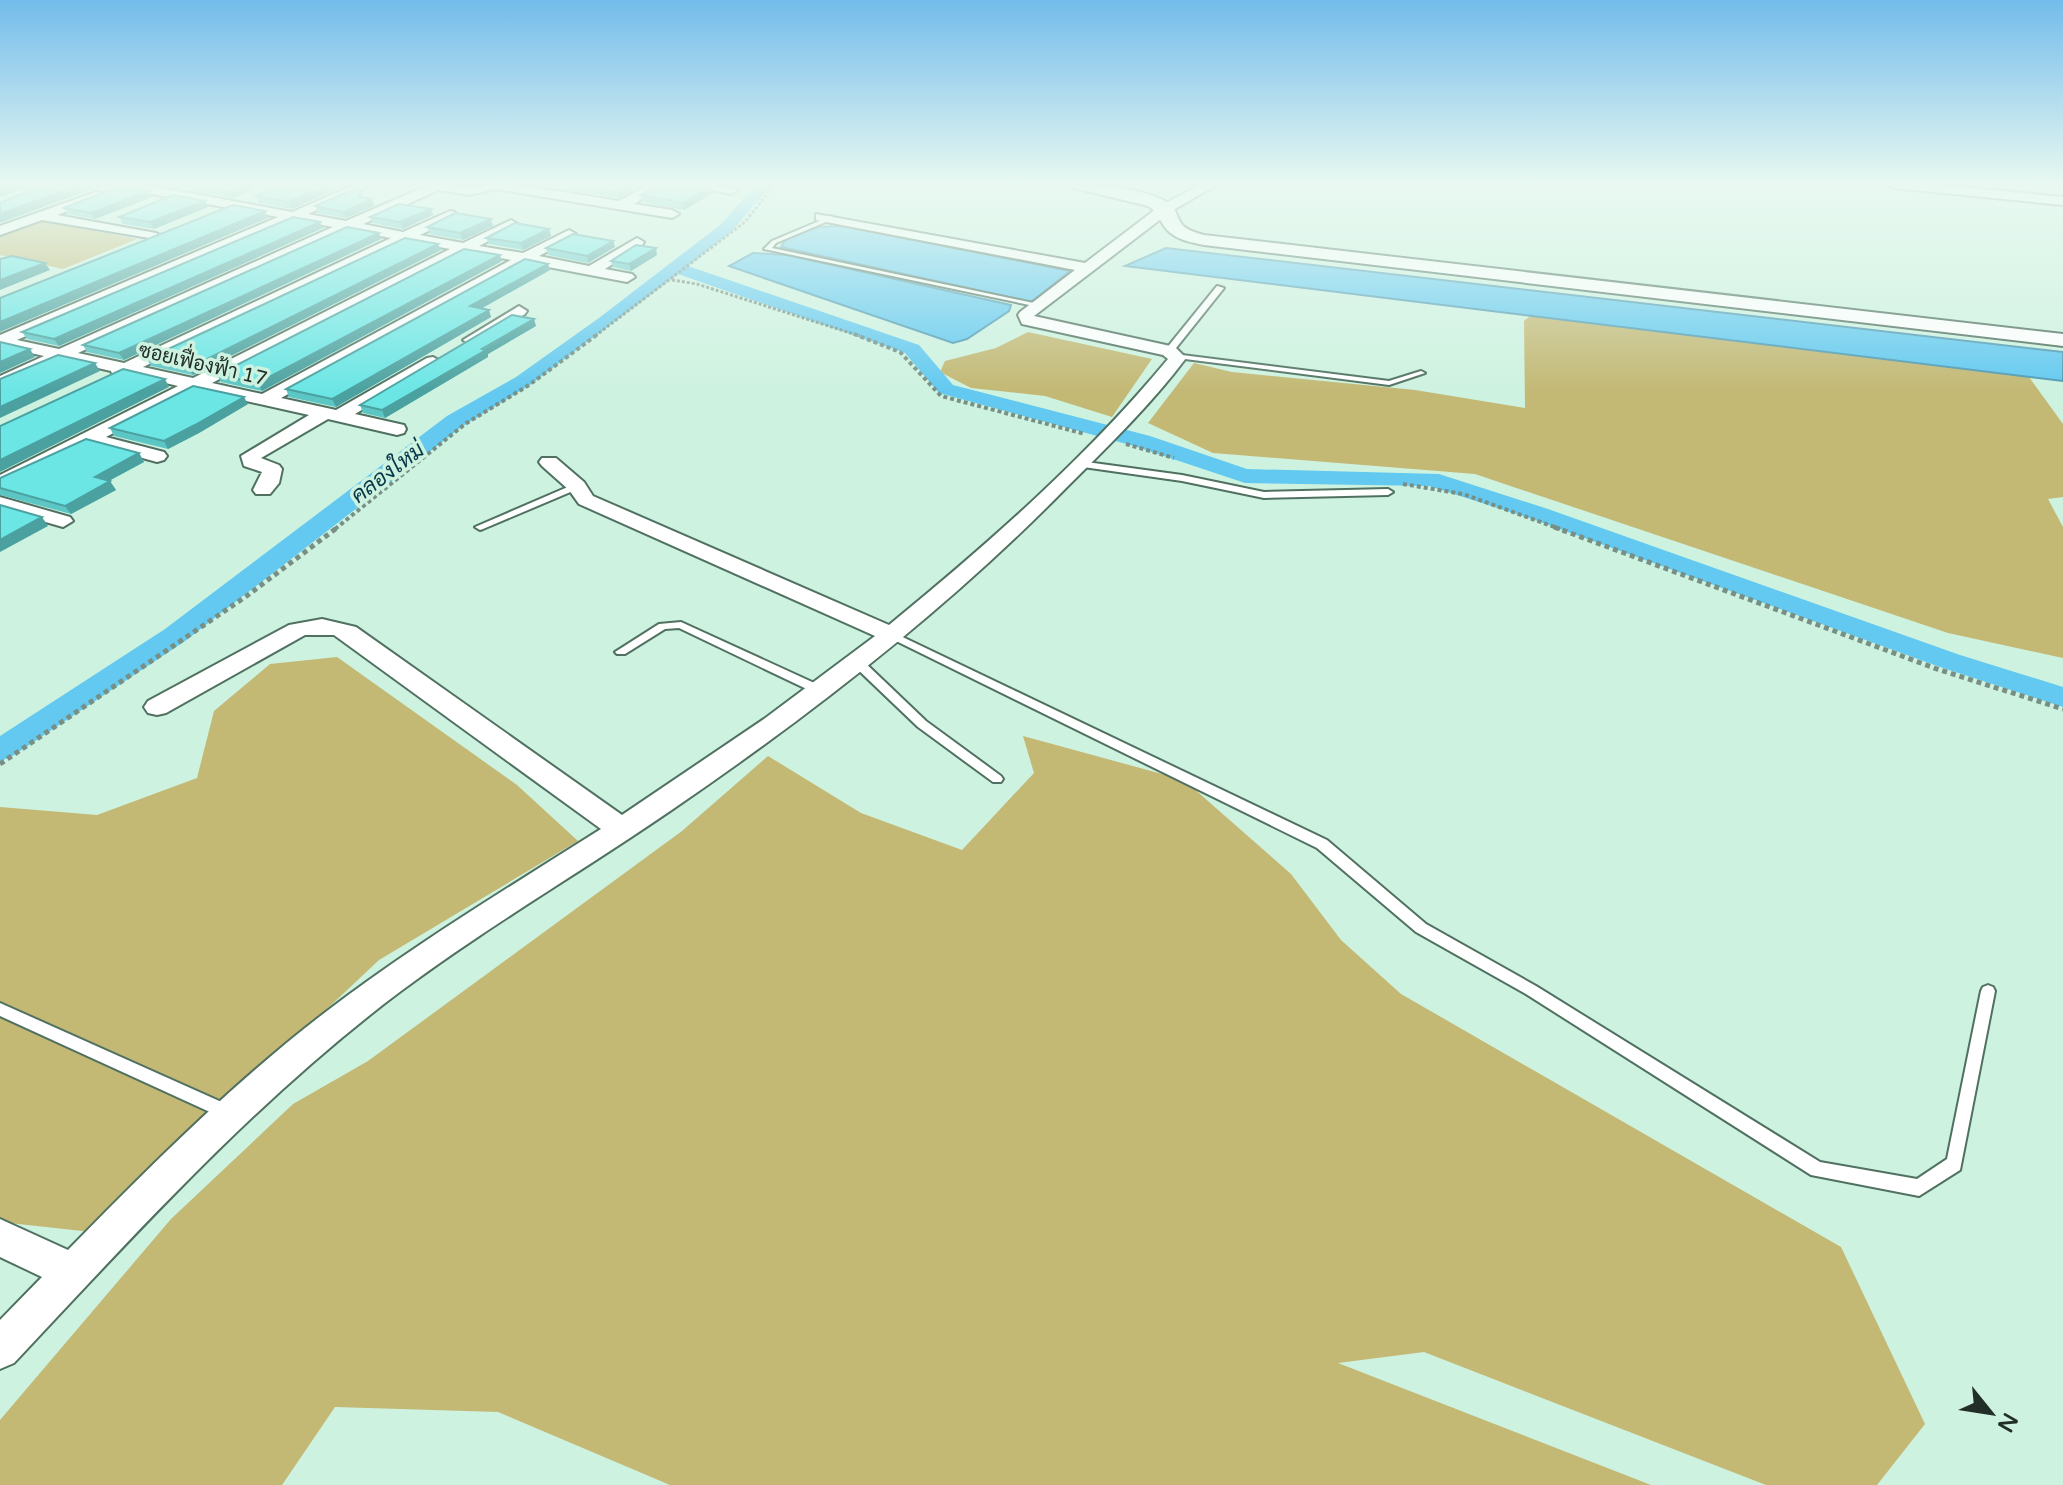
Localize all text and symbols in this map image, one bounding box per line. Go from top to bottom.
street label: ซอยเฟื่องฟ้า 17 [136,333,271,391]
water label: คลองใหม่ [345,435,430,509]
north arrow [1951,1373,2031,1453]
text: N [1992,1408,2023,1437]

